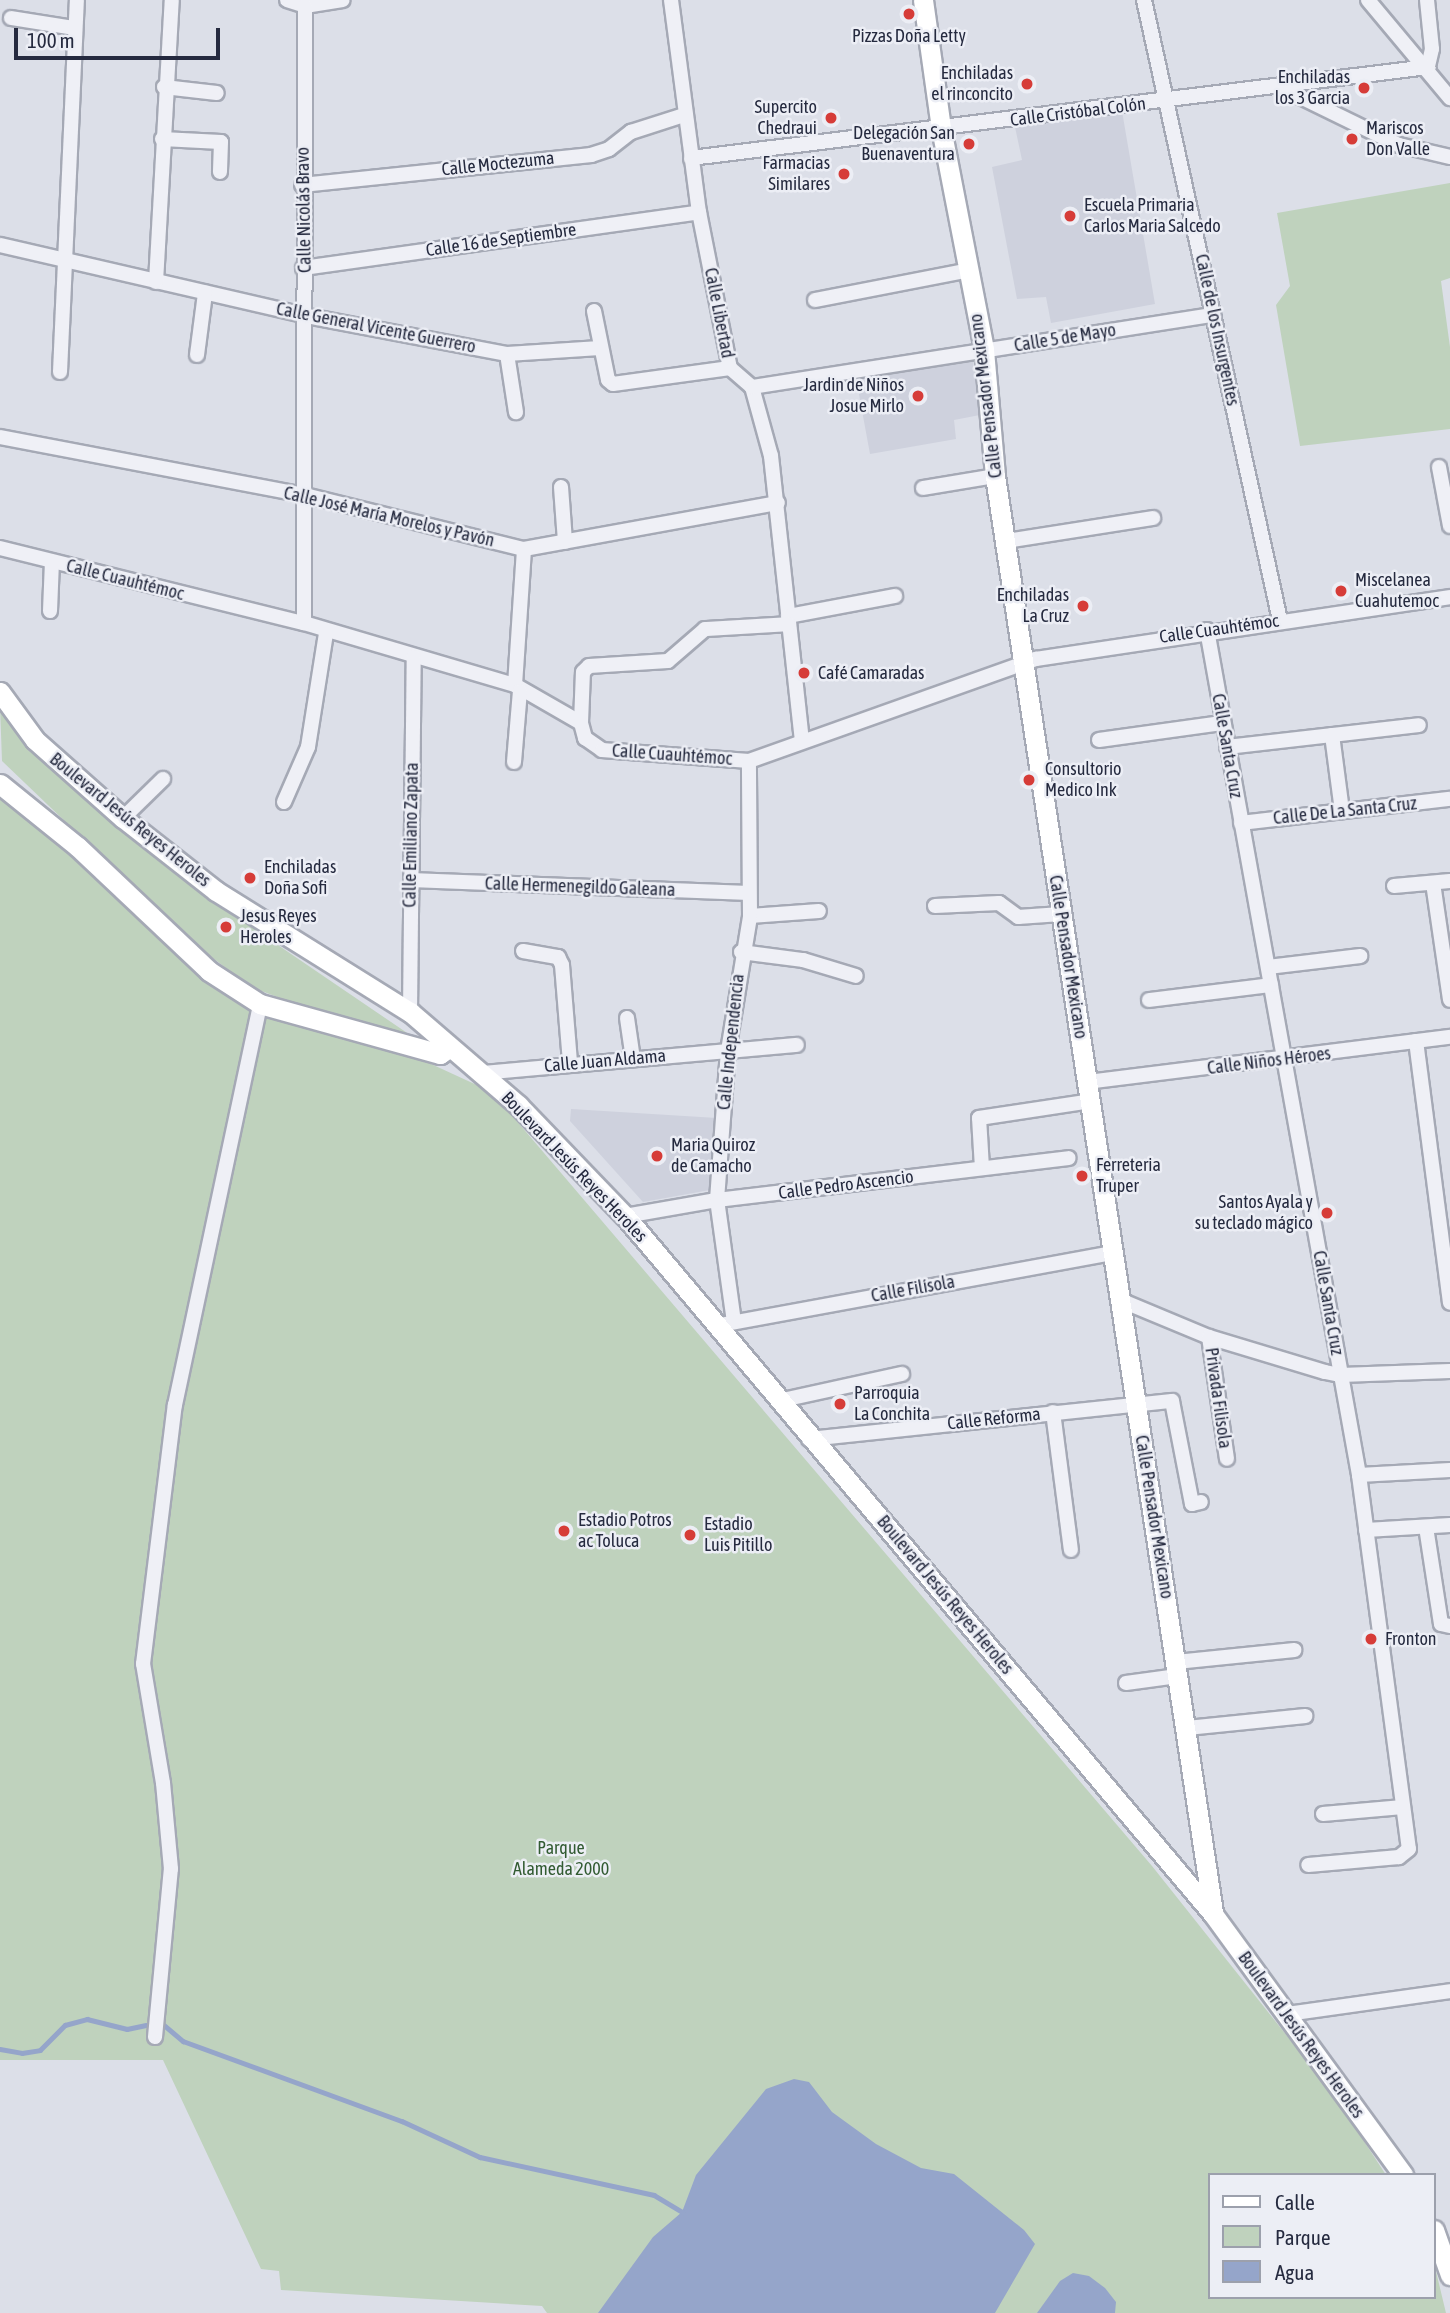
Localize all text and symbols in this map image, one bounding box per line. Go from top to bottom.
marker: Pizzas Doña Letty [901,6,917,22]
scale bar [18,14,224,58]
place label: Pizzas Doña Letty [852,25,966,47]
text: 100 m [27,28,75,52]
place label: Enchiladas el rinconcito [931,63,1013,106]
place label: Enchiladas los 3 Garcia [1275,67,1350,110]
marker: Enchiladas el rinconcito [1019,76,1035,92]
marker: Enchiladas los 3 Garcia [1356,80,1372,96]
street label: Calle Cristóbal Colón [1009,93,1147,131]
place label: Supercito Chedraui [754,97,817,140]
marker: Supercito Chedraui [823,110,839,126]
place label: Mariscos Don Valle [1366,118,1430,160]
place label: Delegación San Buenaventura [853,123,955,166]
marker: Mariscos Don Valle [1344,131,1360,147]
marker: Delegación San Buenaventura [961,136,977,152]
street label: Calle Nicolás Bravo [292,147,316,273]
street label: Calle Moctezuma [441,147,555,181]
place label: Farmacias Similares [763,153,830,196]
marker: Farmacias Similares [836,166,852,182]
place label: Escuela Primaria Carlos Maria Salcedo [1084,195,1221,238]
marker: Escuela Primaria Carlos Maria Salcedo [1062,208,1078,224]
street label: Calle 16 de Septiembre [424,219,578,261]
street label: Calle de los Insurgentes [1190,252,1244,408]
street label: Calle Libertad [700,266,738,360]
street label: Calle General Vicente Guerrero [274,298,478,358]
street label: Calle Pensador Mexicano [965,313,1007,479]
street label: Calle 5 de Mayo [1013,319,1117,357]
place label: Jardin de Niños Josue Mirlo [803,375,904,418]
marker: Jardin de Niños Josue Mirlo [910,388,926,404]
street label: Calle José María Morelos y Pavón [282,482,496,552]
street label: Calle Cuauhtémoc [64,555,186,605]
place label: Miscelanea Cuahutemoc [1355,570,1439,612]
marker: Miscelanea Cuahutemoc [1333,583,1349,599]
place label: Enchiladas La Cruz [997,585,1069,628]
marker: Enchiladas La Cruz [1075,598,1091,614]
street label: Calle Cuauhtémoc [1158,610,1280,648]
place label: Café Camaradas [818,662,924,684]
marker: Café Camaradas [796,665,812,681]
street label: Calle Santa Cruz [1207,692,1247,800]
street label: Calle Cuauhtémoc [611,740,733,770]
street label: Boulevard Jesús Reyes Heroles [45,748,215,892]
place label: Consultorio Medico Ink [1045,759,1121,802]
street label: Calle Emiliano Zapata [399,762,423,908]
marker: Consultorio Medico Ink [1019,770,1039,790]
street label: Calle De La Santa Cruz [1272,793,1418,829]
place label: Enchiladas Doña Sofi [264,857,336,900]
marker: Enchiladas Doña Sofi [242,870,258,886]
street label: Calle Hermenegildo Galeana [484,873,676,901]
street label: Calle Pensador Mexicano [1044,874,1092,1040]
place label: Jesus Reyes Heroles [240,906,317,948]
marker: Jesus Reyes Heroles [218,919,234,935]
street label: Calle Independencia [713,973,749,1111]
street label: Calle Niños Héroes [1206,1043,1332,1079]
street label: Calle Juan Aldama [543,1045,667,1077]
street label: Boulevard Jesús Reyes Heroles [497,1087,651,1247]
place label: Maria Quiroz de Camacho [671,1135,755,1178]
marker: Maria Quiroz de Camacho [649,1148,665,1164]
place label: Ferreteria Truper [1096,1155,1161,1198]
street label: Calle Pedro Ascencio [777,1166,915,1204]
marker: Ferreteria Truper [1074,1168,1090,1184]
place label: Santos Ayala y su teclado mágico [1195,1192,1313,1234]
marker: Santos Ayala y su teclado mágico [1319,1205,1335,1221]
street label: Calle Santa Cruz [1308,1249,1348,1357]
street label: Calle Filísola [869,1271,957,1307]
street label: Privada Filisola [1200,1346,1236,1450]
place label: Parroquia La Conchita [854,1383,930,1426]
marker: Parroquia La Conchita [832,1396,848,1412]
street label: Calle Reforma [946,1403,1042,1435]
street label: Calle Pensador Mexicano [1130,1434,1178,1600]
place label: Estadio Potros ac Toluca [578,1510,672,1552]
street label: Boulevard Jesús Reyes Heroles [872,1511,1018,1679]
place label: Estadio Luis Pitillo [704,1514,772,1556]
marker: Estadio Potros ac Toluca [556,1523,572,1539]
marker: Estadio Luis Pitillo [682,1527,698,1543]
place label: Fronton [1385,1628,1437,1650]
marker: Fronton [1363,1631,1379,1647]
park label: Parque Alameda 2000 [513,1838,609,1881]
street label: Boulevard Jesús Reyes Heroles [1233,1947,1369,2123]
legend [1208,2173,1436,2299]
text: Calle [1275,2190,1315,2214]
text: Parque [1275,2225,1330,2249]
text: Agua [1275,2260,1314,2284]

